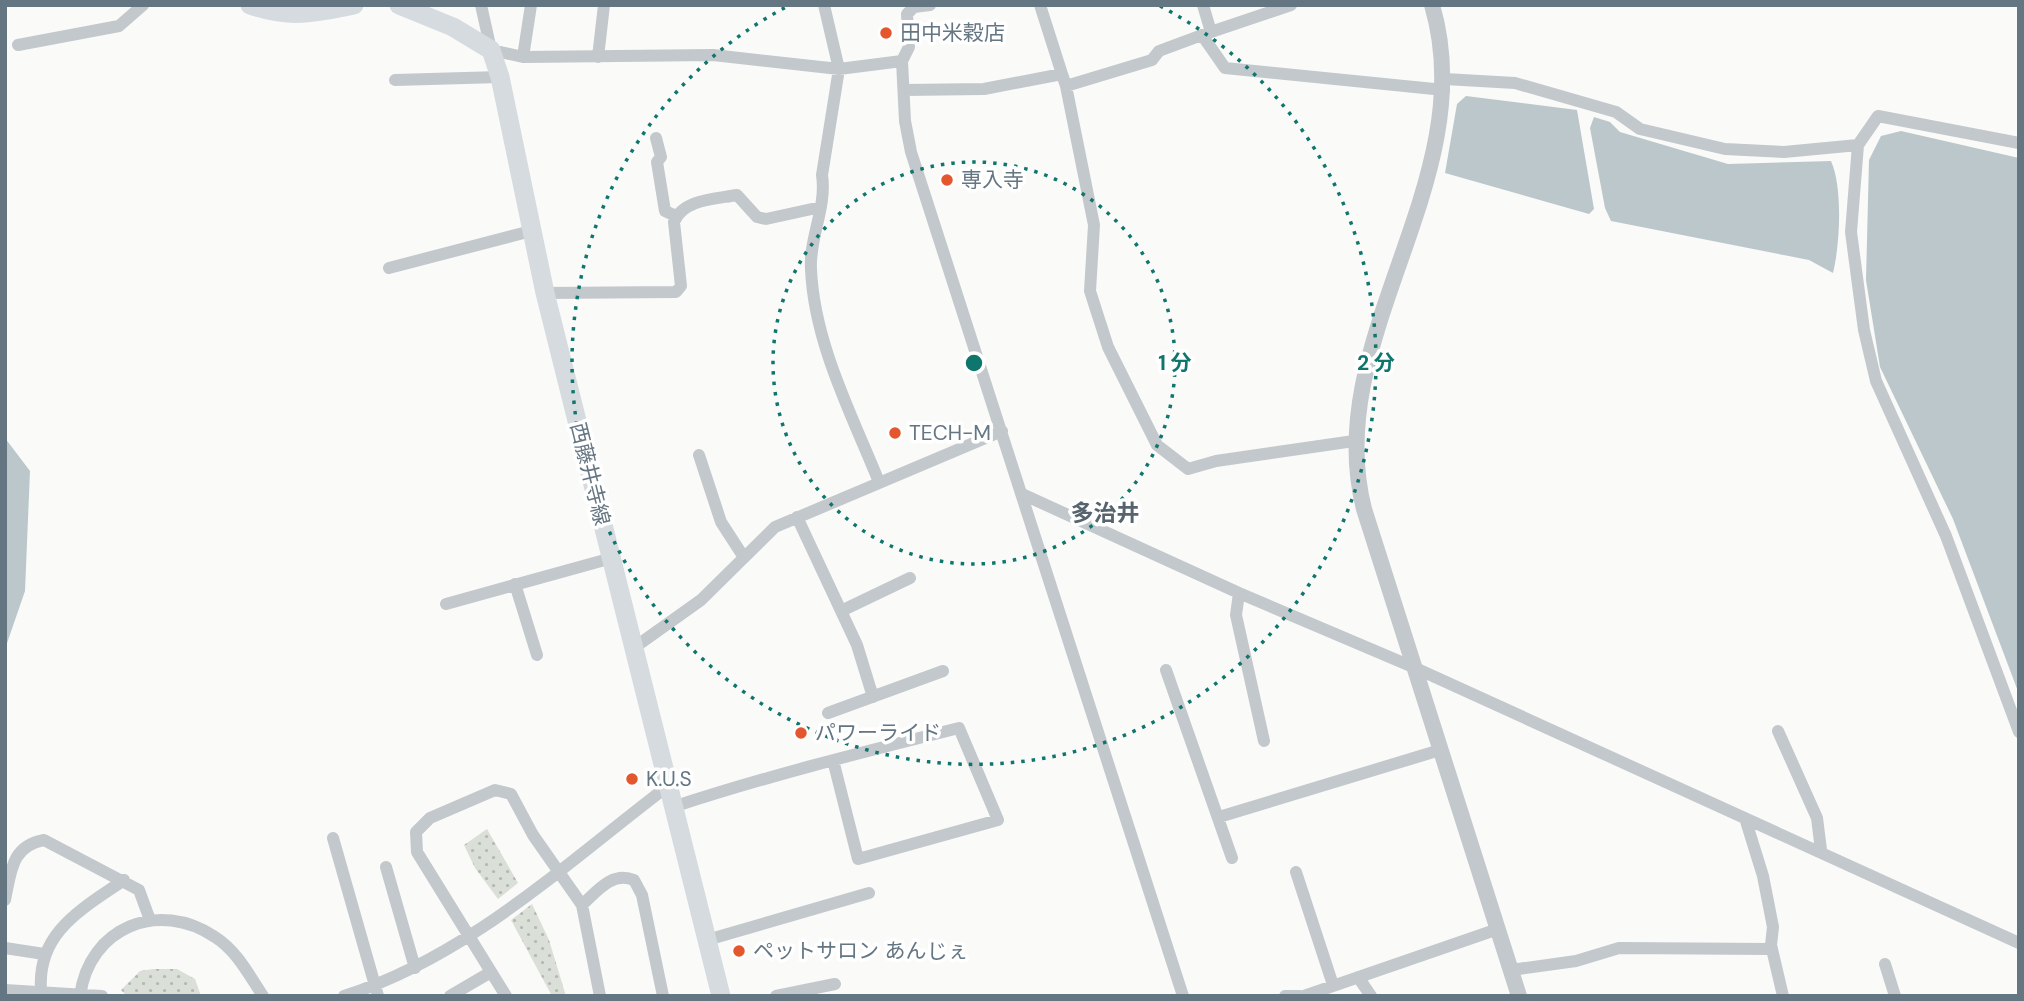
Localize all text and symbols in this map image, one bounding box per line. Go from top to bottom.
place label: 田中米穀店 [900,19,1005,47]
marker: 田中米穀店 [878,25,894,41]
place label: 専入寺 [961,166,1024,194]
marker: 専入寺 [939,172,955,188]
text: 1 分 [1158,349,1192,377]
text: 2 分 [1357,349,1395,377]
centre of rings [962,351,986,375]
place label: TECH-M [909,419,991,447]
street label: 西藤井寺線 [564,420,616,528]
marker: TECH-M [887,425,903,441]
district label: 多治井 [1071,498,1140,528]
place label: パワーライド [815,719,941,747]
marker: パワーライド [793,725,809,741]
place label: K.U.S [646,765,692,793]
marker: K.U.S [624,771,640,787]
place label: ペットサロン あんじぇ [753,937,969,965]
marker: ペットサロン あんじぇ [731,943,747,959]

